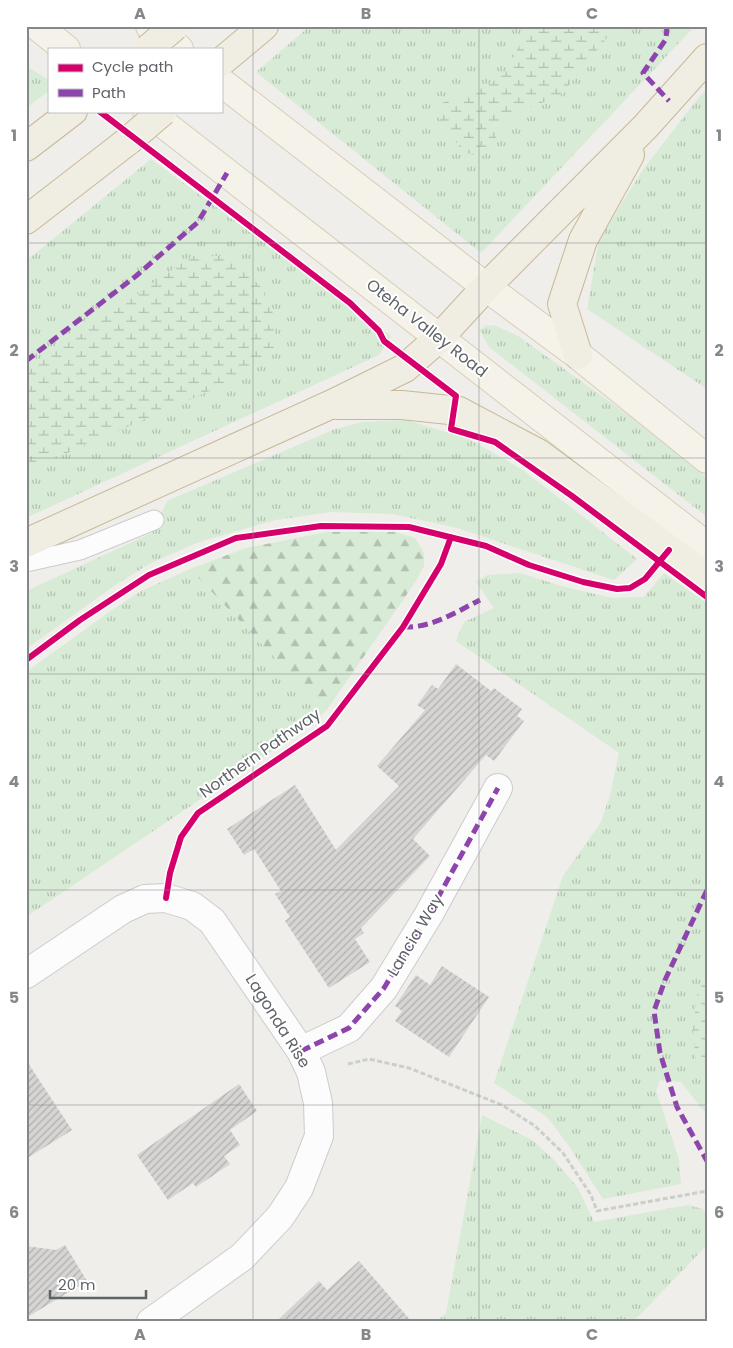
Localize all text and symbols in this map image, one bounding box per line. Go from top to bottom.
text: A [134,2,146,25]
text: B [361,2,371,25]
text: C [586,2,598,25]
legend [48,48,222,112]
text: Cycle path [92,56,173,77]
text: Path [92,82,126,103]
text: 1 [11,124,17,147]
text: 1 [716,124,722,147]
street label: Oteha Valley Road [362,273,492,383]
text: 2 [9,339,19,362]
text: 2 [714,339,724,362]
text: 3 [9,555,19,578]
text: 3 [714,555,724,578]
street label: Northern Pathway [195,703,325,803]
text: 4 [9,770,20,793]
text: 4 [714,770,725,793]
street label: Lancia Way [381,890,449,980]
street label: Lagonda Rise [240,970,316,1072]
text: 5 [9,986,19,1009]
text: 5 [714,986,724,1009]
text: 6 [9,1201,19,1224]
text: 6 [714,1201,724,1224]
scale bar [50,1268,146,1300]
text: 20 m [58,1274,96,1295]
text: A [134,1323,146,1346]
text: B [361,1323,371,1346]
text: C [586,1323,598,1346]

